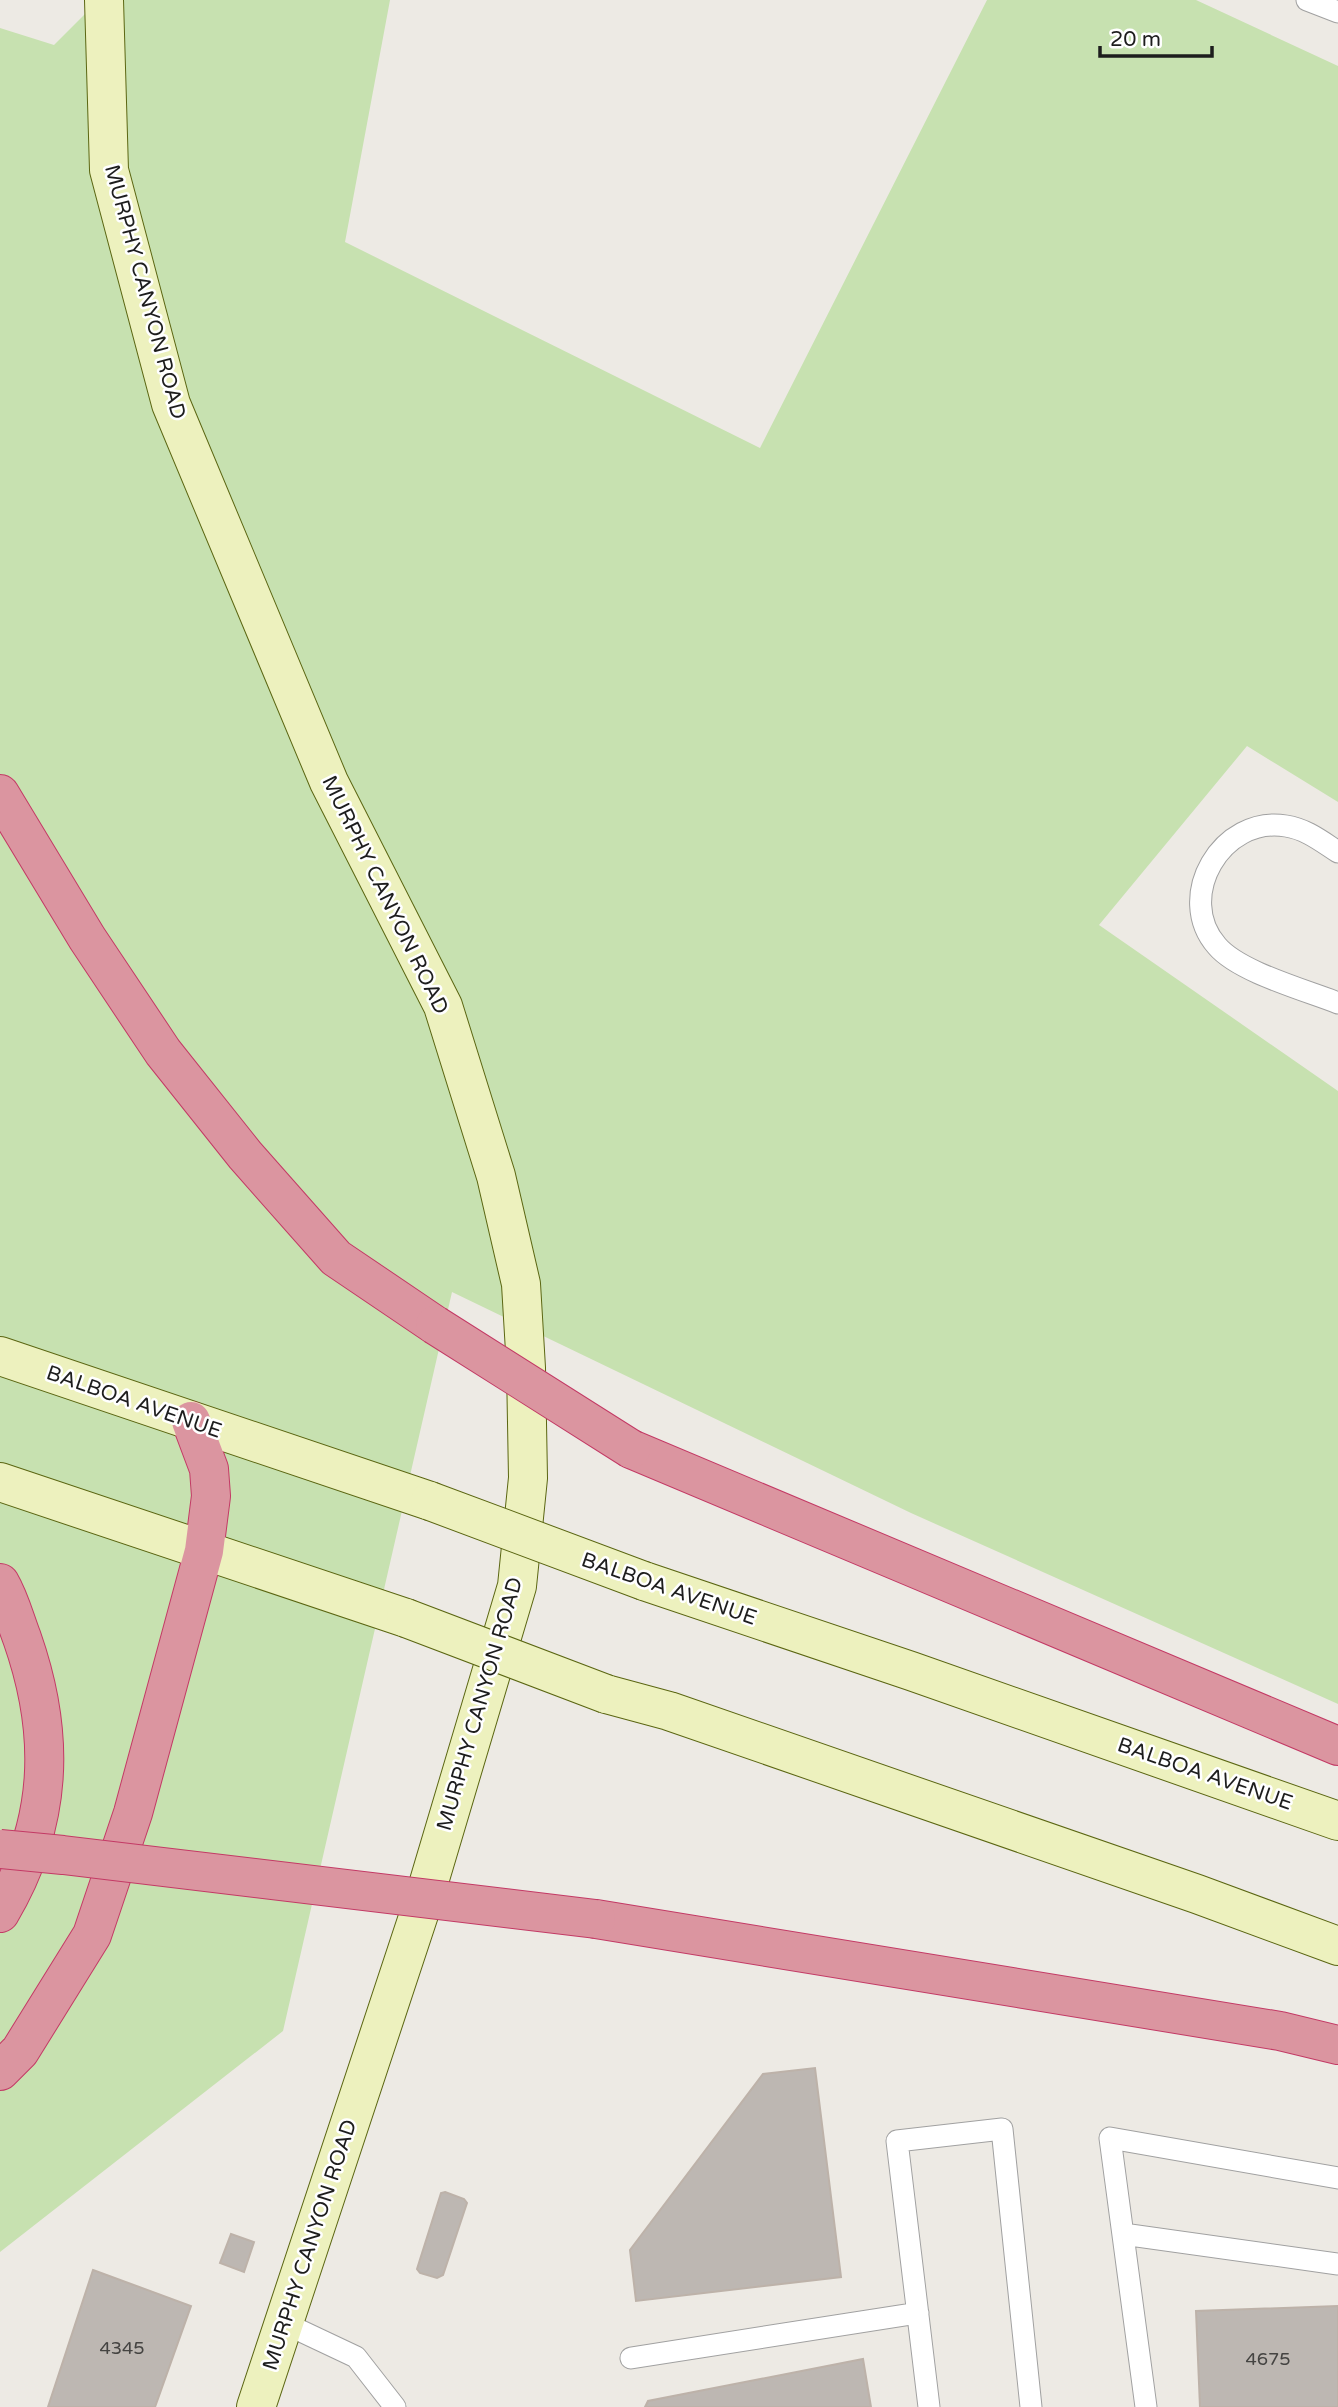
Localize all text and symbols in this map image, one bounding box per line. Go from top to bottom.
scale bar [1100,14,1212,58]
text: 20 m [1110,27,1161,52]
street label: MURPHY CANYON ROAD [99,162,191,422]
street label: MURPHY CANYON ROAD [316,772,454,1018]
street label: BALBOA AVENUE [43,1360,225,1444]
street label: BALBOA AVENUE [578,1547,760,1631]
street label: MURPHY CANYON ROAD [432,1574,528,1834]
street label: BALBOA AVENUE [1114,1732,1296,1816]
street label: MURPHY CANYON ROAD [258,2116,362,2374]
house number: 4345 [99,2337,145,2359]
house number: 4675 [1245,2348,1291,2370]

